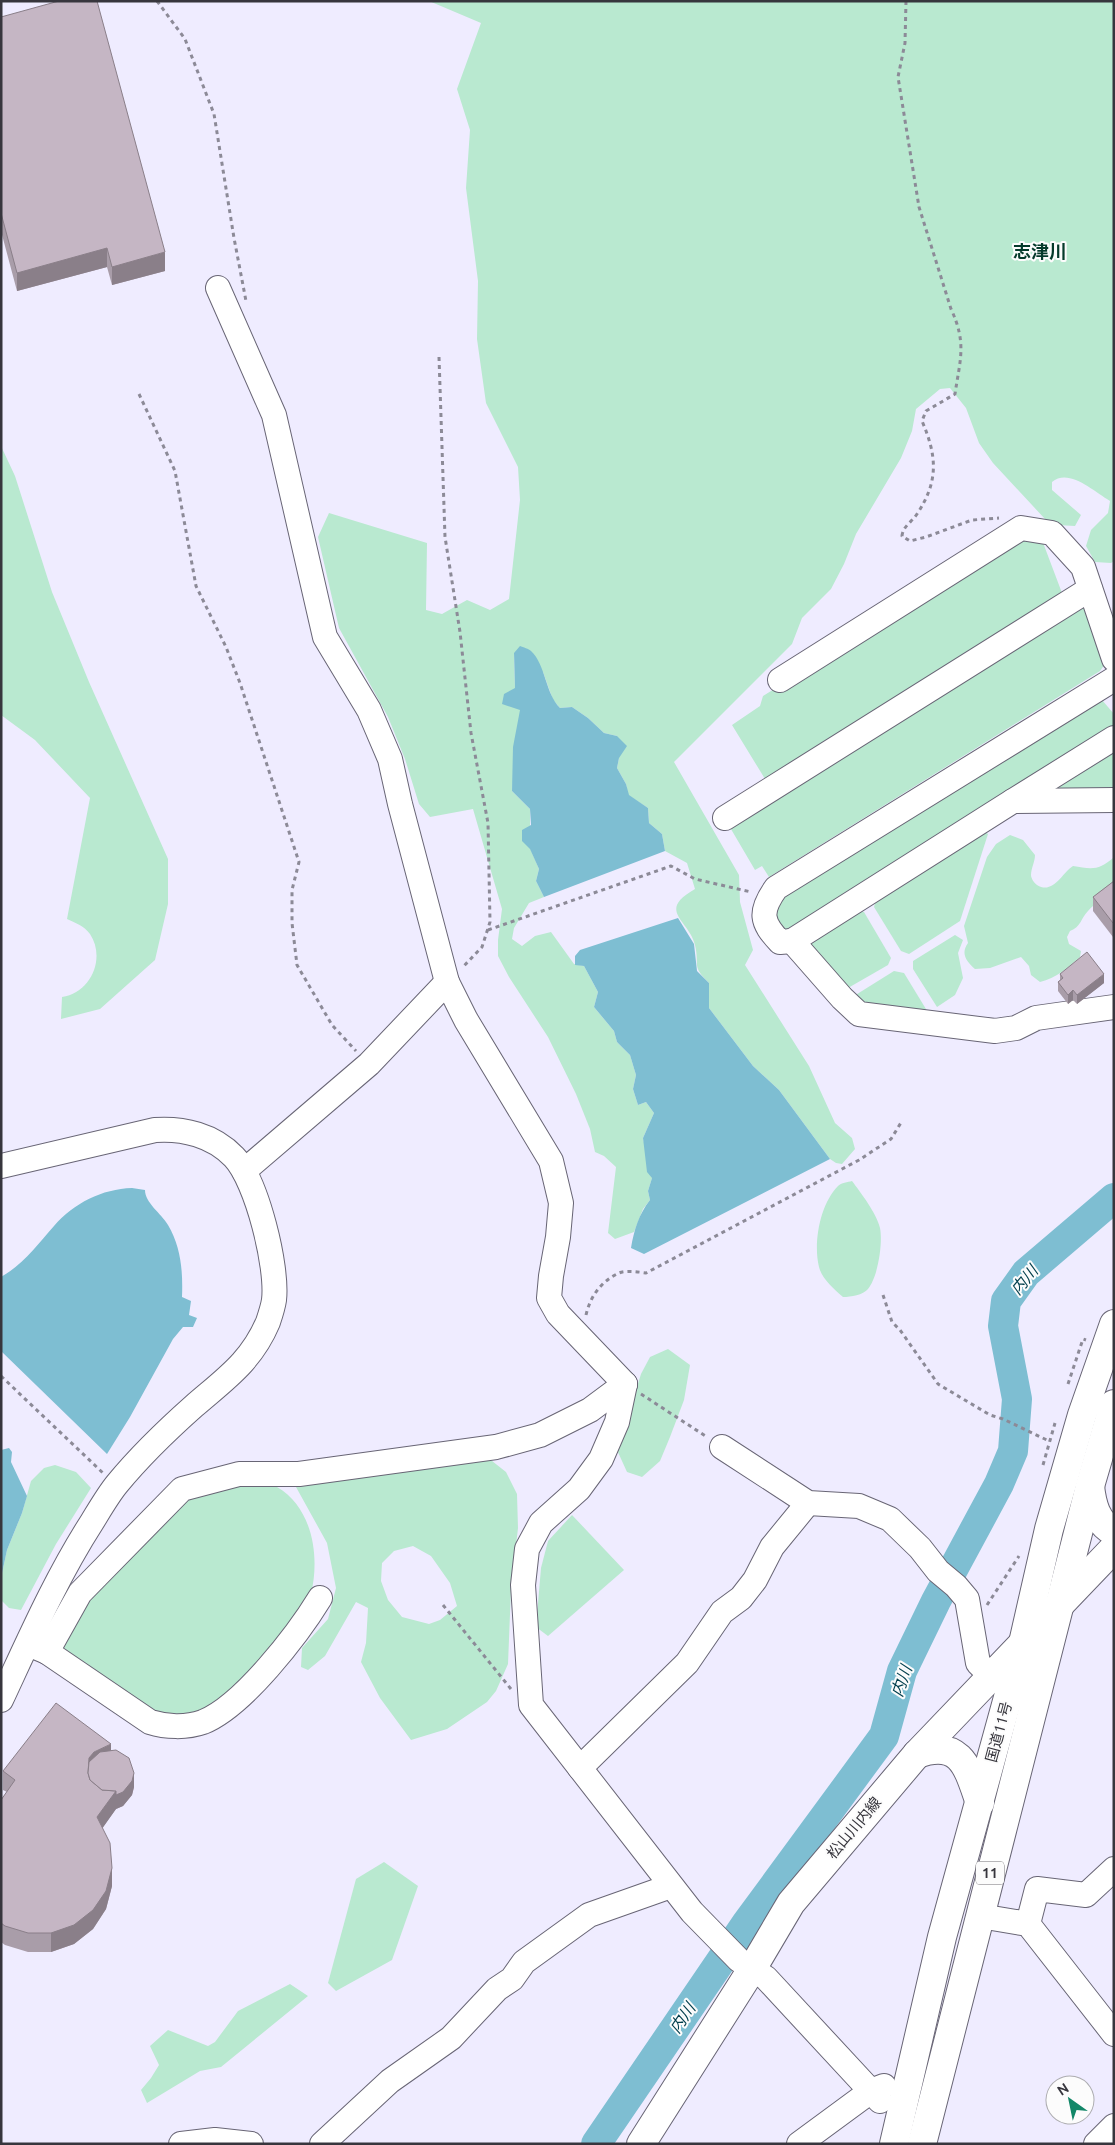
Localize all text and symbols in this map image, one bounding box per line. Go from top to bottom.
district label: 志津川 [1013,241,1067,261]
water label: 内川 [1007,1260,1042,1298]
water label: 内川 [887,1661,915,1699]
street label: 国道11号 [982,1700,1015,1764]
street label: 松山川内線 [823,1793,884,1862]
road number: 11 [976,1862,1004,1885]
water label: 内川 [666,1998,700,2036]
north arrow [1045,2075,1095,2125]
text: N [1054,2080,1072,2099]

